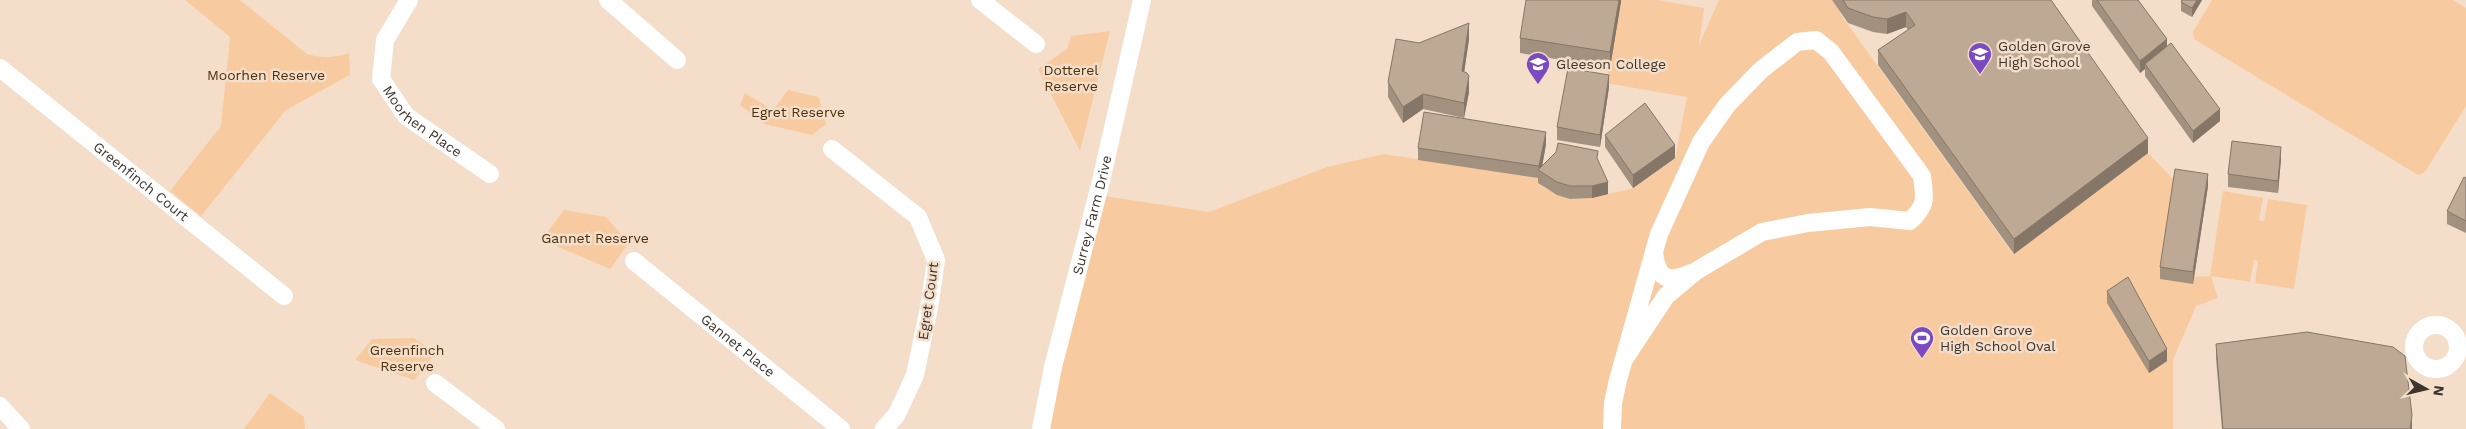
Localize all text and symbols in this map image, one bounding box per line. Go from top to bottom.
place label: Golden Grove High School [1998,38,2091,70]
school or university icon: Golden Grove High School [1967,41,1993,75]
school or university icon: Gleeson College [1525,51,1551,85]
place label: Gleeson College [1556,56,1666,72]
park label: Dotterel Reserve [1043,62,1099,94]
park label: Moorhen Reserve [207,67,325,83]
street label: Moorhen Place [380,82,465,160]
park label: Egret Reserve [751,104,845,120]
street label: Greenfinch Court [90,138,192,224]
street label: Surrey Farm Drive [1069,154,1115,276]
park label: Gannet Reserve [541,230,649,246]
street label: Egret Court [915,261,941,341]
street label: Gannet Place [698,311,778,380]
place label: Golden Grove High School Oval [1940,322,2056,354]
sports icon: Golden Grove High School Oval [1909,325,1935,359]
park label: Greenfinch Reserve [370,342,444,374]
north arrow [2401,364,2451,414]
text: N [2430,385,2448,397]

